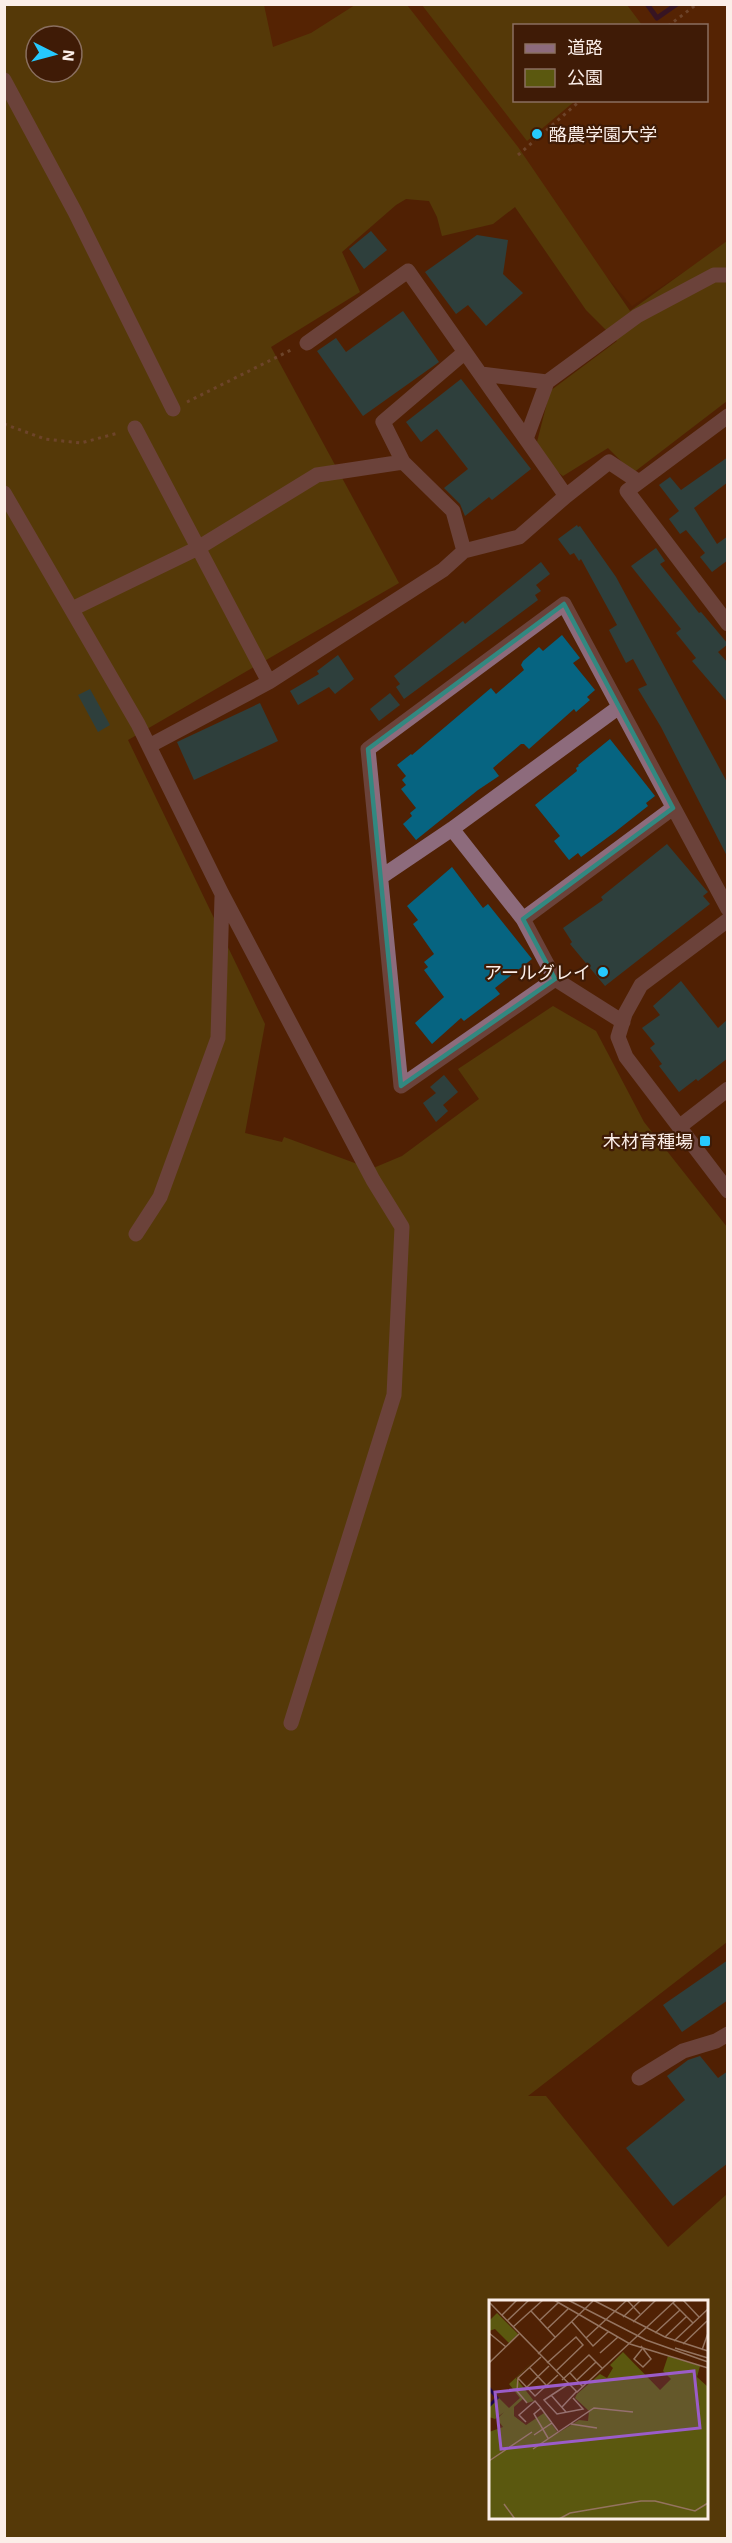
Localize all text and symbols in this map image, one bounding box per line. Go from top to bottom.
north arrow [24,24,84,84]
legend [513,24,708,102]
text: 道路 [567,36,603,58]
text: N [59,49,79,62]
text: 公園 [567,66,603,88]
place label: 酪農学園大学 [549,123,657,145]
marker: 酪農学園大学 [530,127,544,141]
place label: アールグレイ [484,961,591,983]
marker: アールグレイ [596,965,610,979]
place label: 木材育種場 [603,1130,693,1152]
marker: 木材育種場 [698,1134,712,1148]
inset map [489,2300,708,2519]

